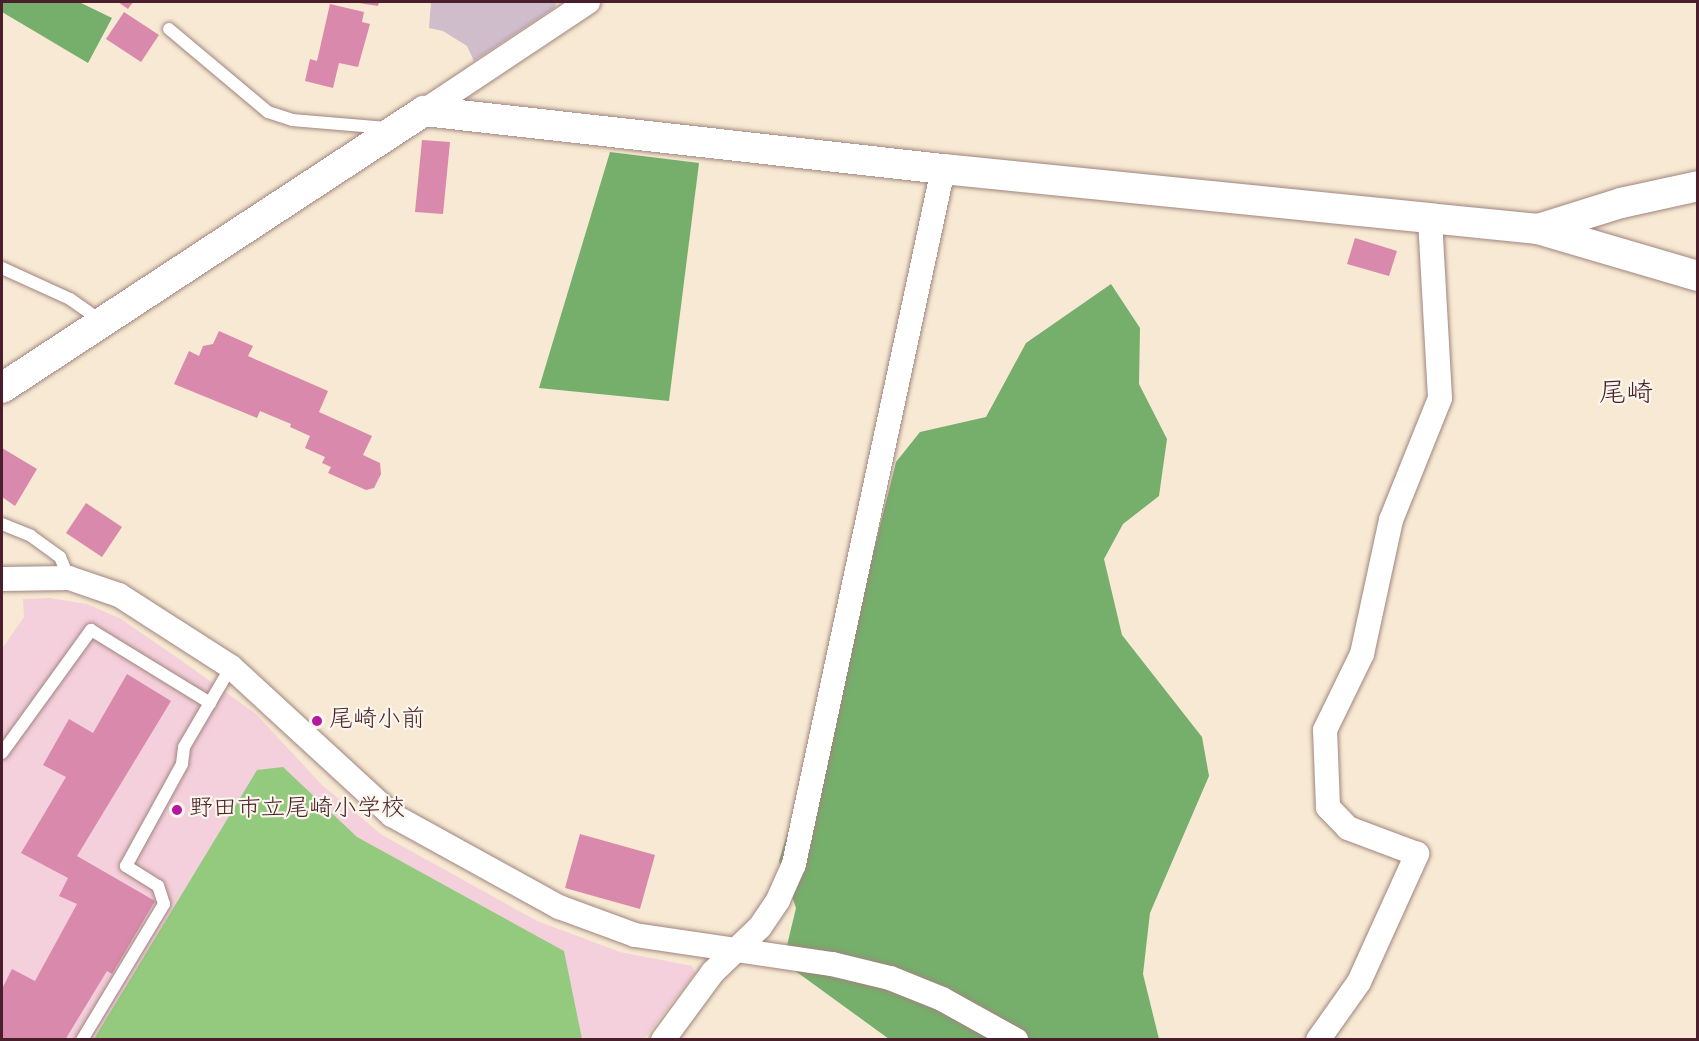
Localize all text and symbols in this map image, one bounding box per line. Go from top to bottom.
district label: 尾崎 [1599,379,1653,411]
place label: 尾崎小前 [329,707,425,735]
marker: 尾崎小前 [310,714,324,728]
place label: 野田市立尾崎小学校 [189,796,405,824]
marker: 野田市立尾崎小学校 [170,803,184,817]

